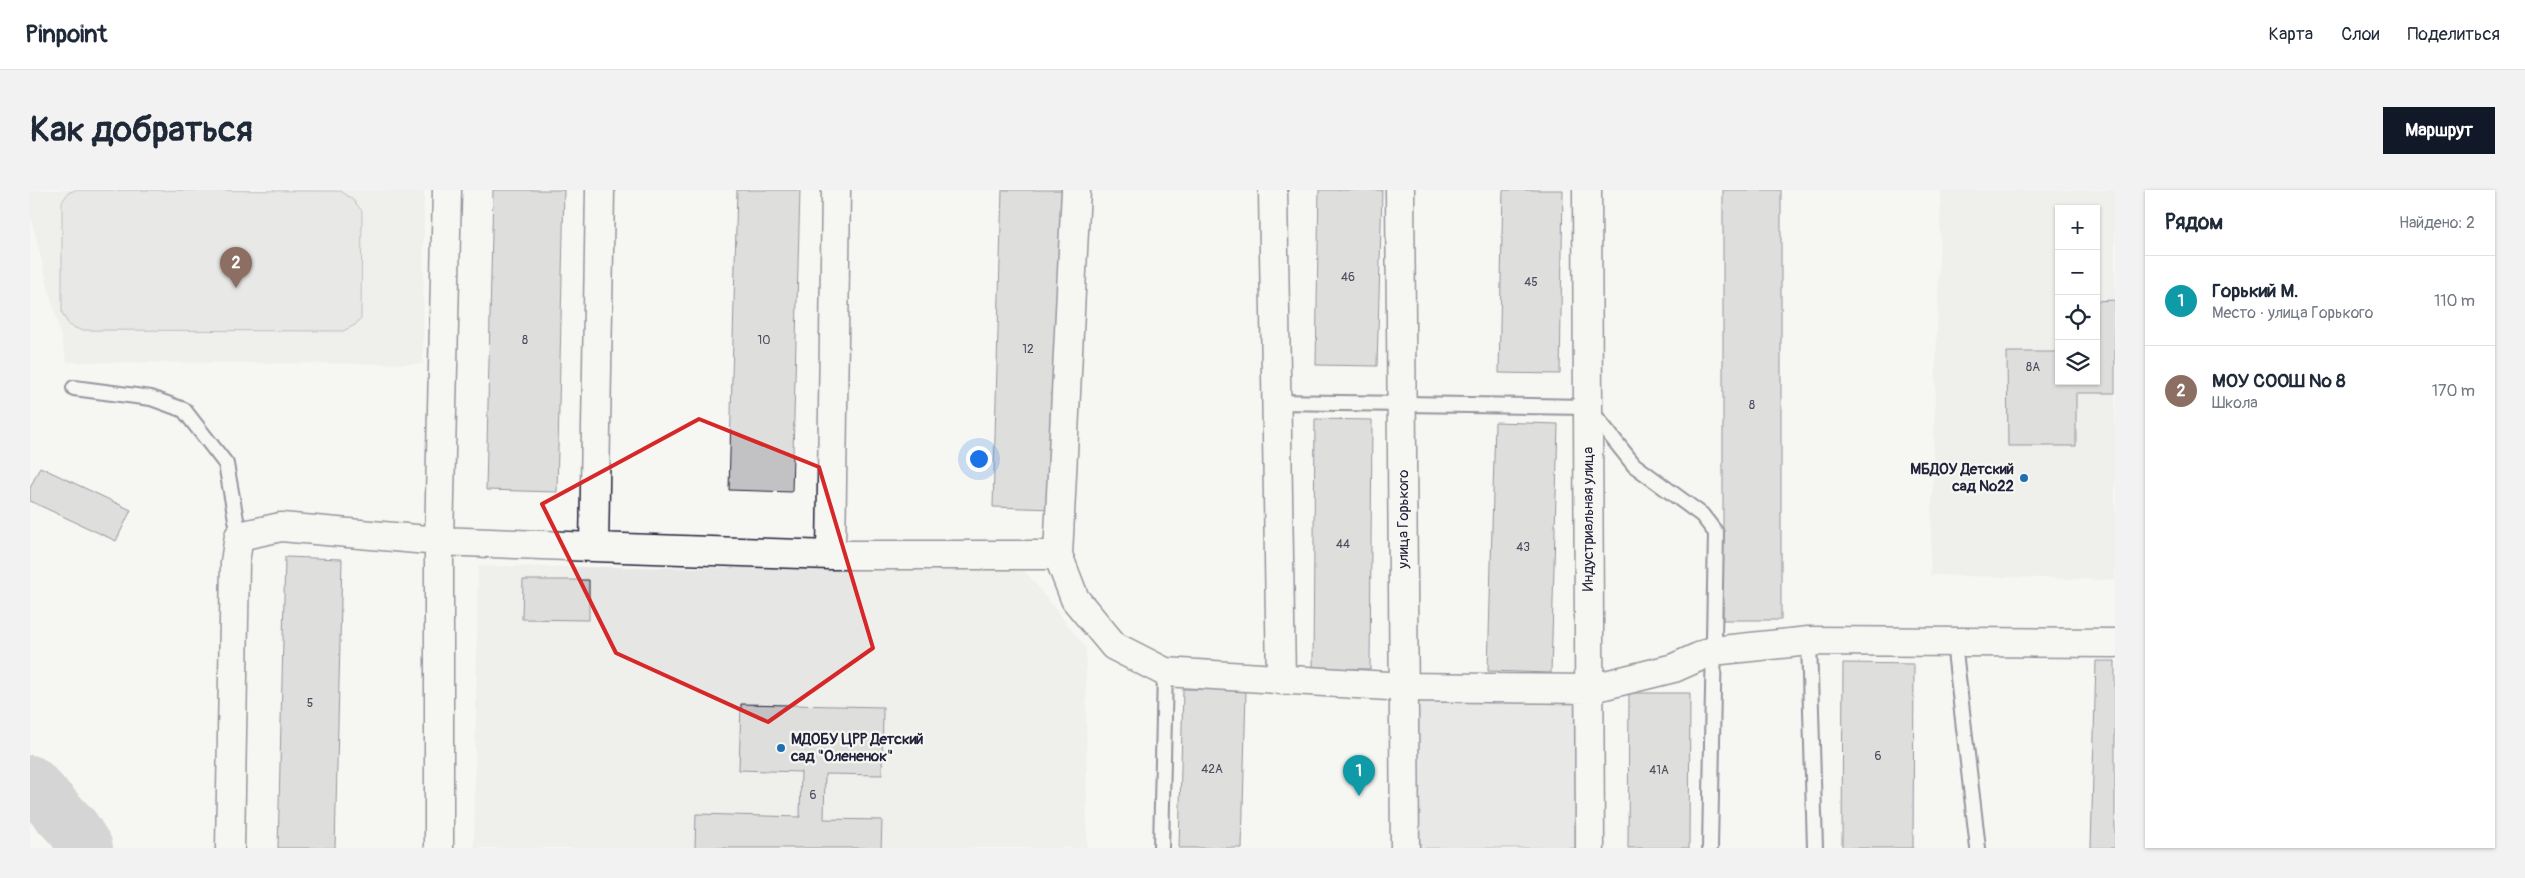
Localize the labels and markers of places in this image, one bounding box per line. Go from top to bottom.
pin: 2 [220,247,252,288]
place label: МБДОУ Детский сад №22 [1910,460,2014,496]
marker: МБДОУ Детский сад №22 [2018,472,2030,484]
place label: МДОБУ ЦРР Детский сад "Олененок" [790,730,924,766]
marker: МДОБУ ЦРР Детский сад "Олененок" [775,742,787,754]
pin: 1 [1343,755,1375,796]

